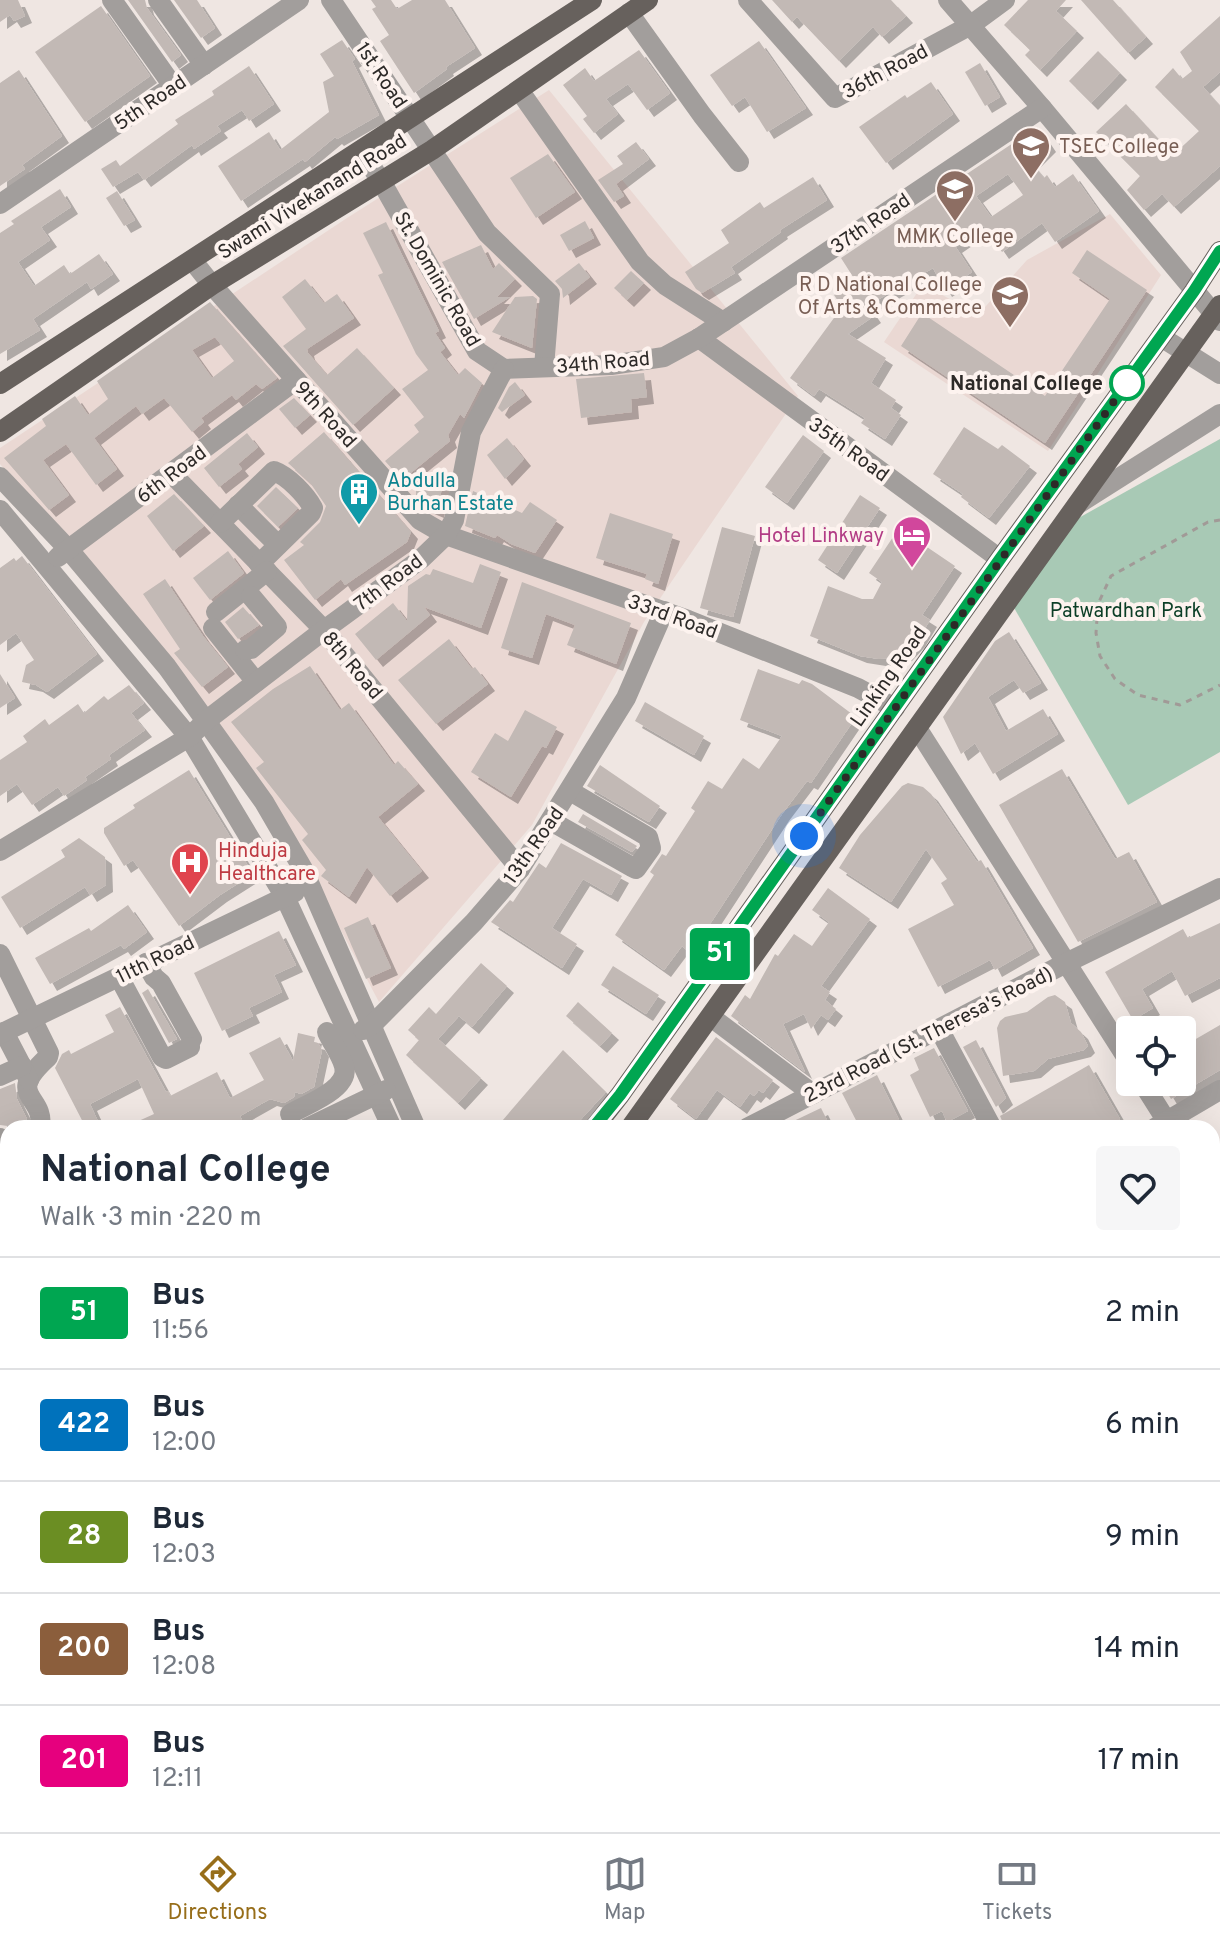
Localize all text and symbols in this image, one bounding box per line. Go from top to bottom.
street label: 1st Road [349,38,412,114]
street label: 36th Road [839,39,933,106]
street label: 5th Road [110,70,192,137]
school or university icon: TSEC College [1010,125,1052,180]
street label: Swami Vivekanand Road [214,129,412,266]
place label: TSEC College [1059,135,1179,161]
school or university icon: MMK College [934,168,976,223]
street label: 37th Road [826,188,916,261]
street label: St. Dominic Road [387,208,486,352]
place label: MMK College [896,225,1014,251]
place label: R D National College Of Arts & Commerce [798,273,982,322]
school or university icon: R D National College Of Arts & Commerce [989,274,1031,329]
street label: 34th Road [555,347,651,381]
marker: National College [1110,366,1144,400]
place label: National College [950,372,1103,398]
street label: 9th Road [288,376,361,454]
street label: 35th Road [802,413,893,489]
street label: 6th Road [132,441,213,510]
place label: Abdulla Burhan Estate [387,469,514,518]
building icon: Abdulla Burhan Estate [338,471,380,526]
hotel icon: Hotel Linkway [891,514,933,569]
place label: Hotel Linkway [758,524,884,550]
street label: 7th Road [350,549,429,618]
street label: 33rd Road [624,590,721,646]
park label: Patwardhan Park [1050,599,1202,625]
street label: Linking Road [845,622,934,733]
street label: 8th Road [315,627,388,706]
street label: 13th Road [499,802,571,890]
your location [784,816,824,856]
place label: Hinduja Healthcare [218,839,316,888]
hospital icon: Hinduja Healthcare [169,841,211,896]
line badge: 51 [684,928,756,980]
street label: 11th Road [112,931,199,991]
text: 51 [706,936,734,972]
street label: 23rd Road (St. Theresa's Road) [800,962,1058,1110]
map controls [1116,1016,1196,1096]
button: locate [1116,1016,1196,1096]
button: heart [1096,1146,1180,1230]
text: National College [40,1147,331,1196]
text: Walk · 3 min · 220 m [40,1202,262,1235]
text: Bus [152,1278,205,1315]
text: 51 [70,1295,98,1331]
text: 2 min [1105,1295,1180,1332]
text: 11:56 [152,1315,209,1348]
text: Bus [152,1390,205,1427]
text: 422 [58,1407,110,1443]
text: 6 min [1105,1407,1180,1444]
text: 12:00 [152,1427,217,1460]
text: Bus [152,1502,205,1539]
text: 28 [67,1519,101,1555]
text: 9 min [1105,1519,1180,1556]
text: 12:03 [152,1539,216,1572]
text: Bus [152,1614,205,1651]
text: 200 [57,1631,111,1667]
text: 14 min [1094,1631,1180,1668]
text: 12:08 [152,1651,216,1684]
text: Bus [152,1726,205,1763]
text: 201 [61,1743,107,1779]
text: 17 min [1097,1743,1180,1780]
text: 12:11 [152,1763,203,1796]
tab: Directions [168,1852,268,1927]
tab: Map [603,1852,647,1927]
tab: Tickets [982,1852,1052,1927]

